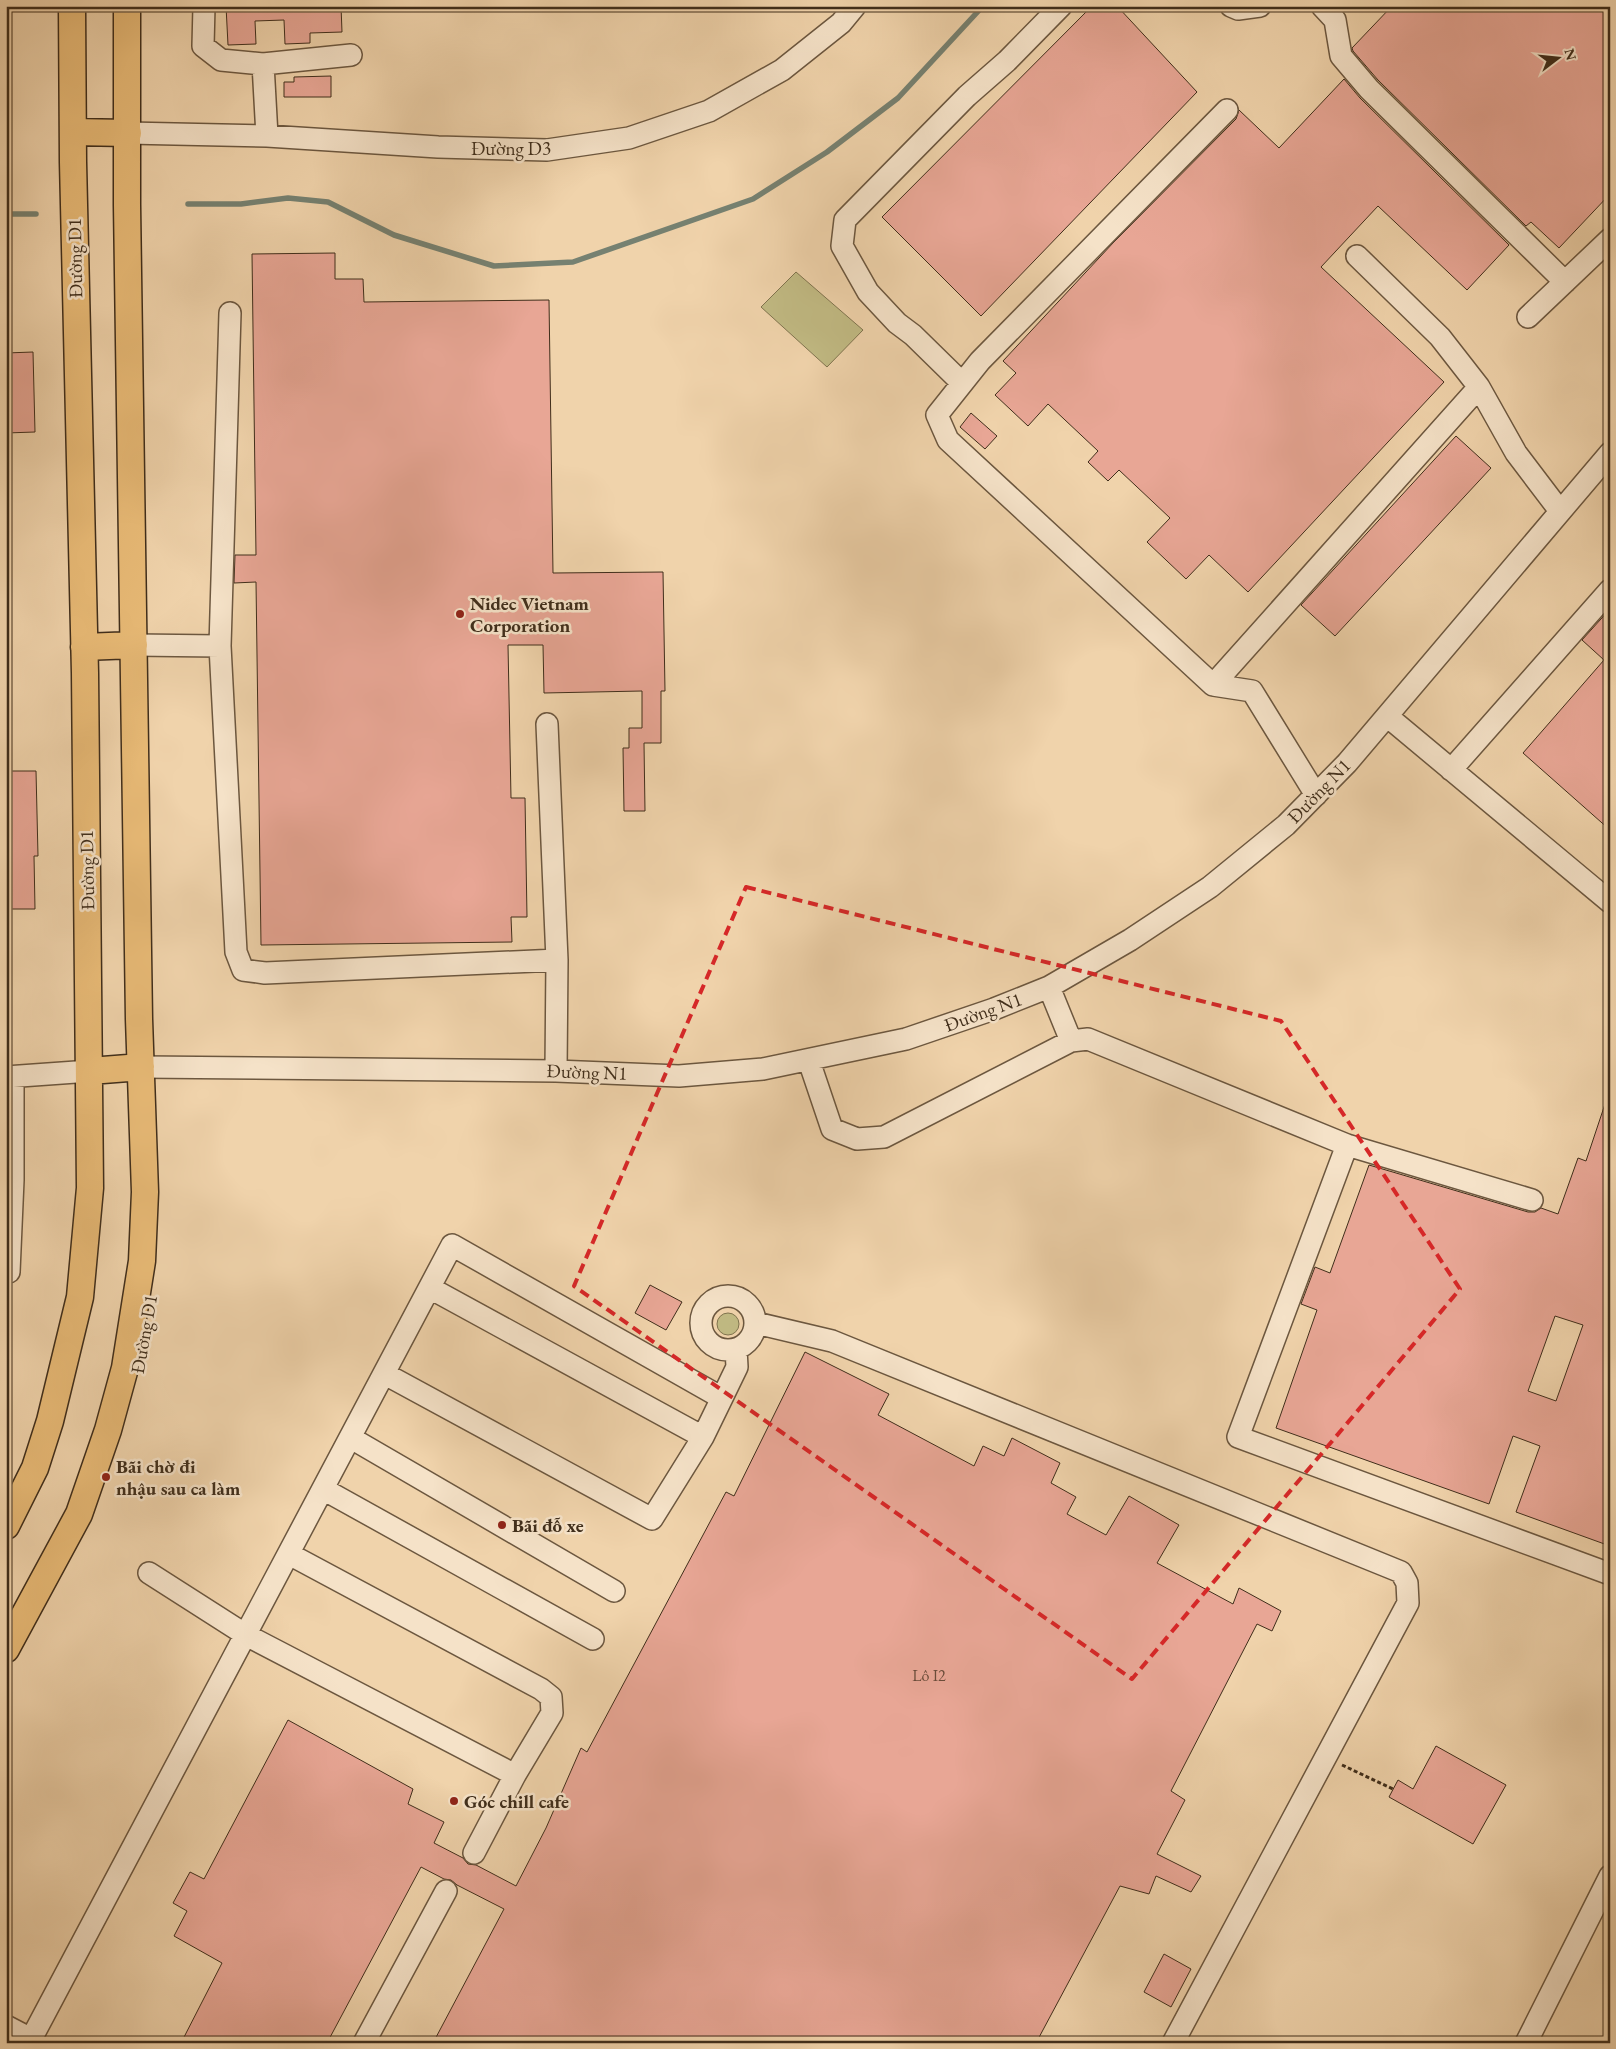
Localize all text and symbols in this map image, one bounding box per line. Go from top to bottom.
north arrow [1534,32,1584,82]
text: N [1560,46,1581,63]
street label: Đường D3 [471,136,551,161]
street label: Đường D1 [62,218,88,298]
place label: Nidec Vietnam Corporation [470,591,590,638]
marker: Nidec Vietnam Corporation [454,608,466,620]
street label: Đường N1 [1282,753,1356,829]
street label: Đường D1 [74,830,100,910]
street label: Đường N1 [941,986,1025,1038]
street label: Đường N1 [546,1058,628,1086]
street label: Đường D1 [125,1292,163,1376]
place label: Bãi chờ đi nhậu sau ca làm [116,1454,241,1501]
marker: Bãi chờ đi nhậu sau ca làm [100,1471,112,1483]
place label: Bãi đỗ xe [512,1513,584,1538]
marker: Bãi đỗ xe [496,1519,508,1531]
house number: Lô I2 [912,1665,946,1686]
place label: Góc chill cafe [464,1789,569,1814]
marker: Góc chill cafe [448,1795,460,1807]

